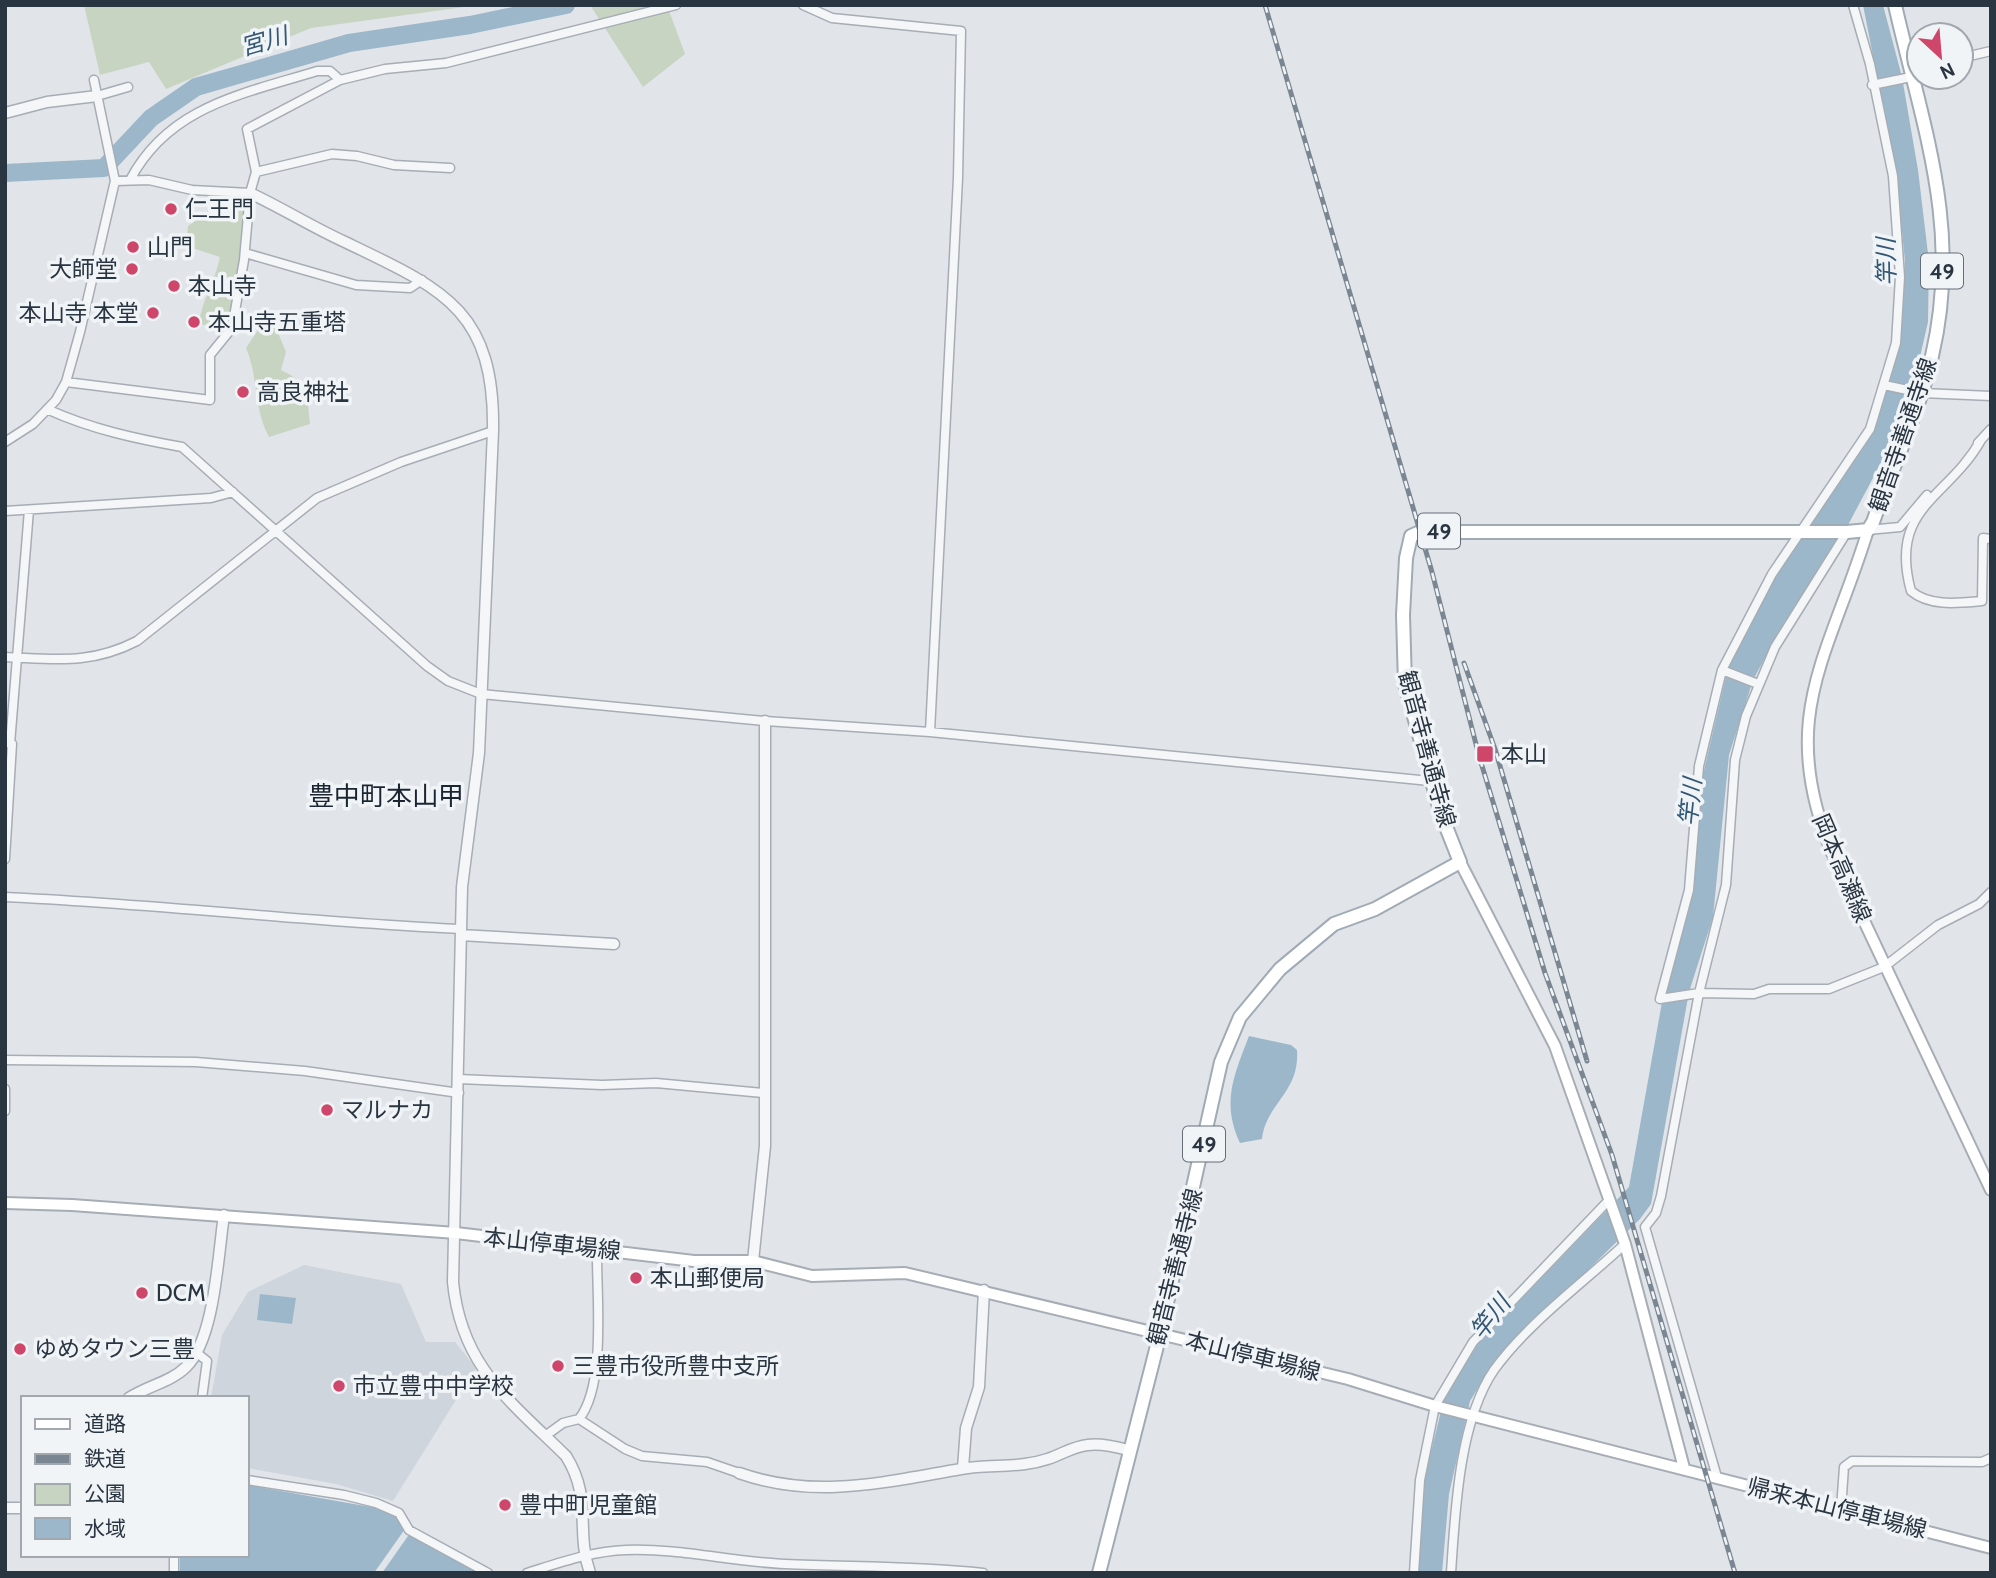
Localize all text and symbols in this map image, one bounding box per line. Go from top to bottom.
water label: 宮川 [237,20,294,62]
north arrow [1905,21,1975,91]
text: N [1936,58,1958,84]
place label: 仁王門 [185,195,254,223]
marker: 仁王門 [163,201,179,217]
place label: 山門 [147,233,193,261]
water label: 竿川 [1871,235,1901,286]
marker: 山門 [125,239,141,255]
road number: 49 [1921,254,1963,288]
place label: 大師堂 [49,255,118,283]
marker: 大師堂 [124,261,140,277]
place label: 本山寺 [188,272,257,300]
marker: 本山寺 [166,278,182,294]
place label: 本山寺 本堂 [19,299,139,327]
marker: 本山寺 本堂 [145,305,161,321]
place label: 本山寺五重塔 [208,308,346,336]
marker: 本山寺五重塔 [186,314,202,330]
street label: 観音寺善通寺線 [1864,354,1942,516]
place label: 高良神社 [257,378,349,406]
marker: 高良神社 [235,384,251,400]
road number: 49 [1418,514,1460,548]
street label: 観音寺善通寺線 [1393,668,1461,830]
place label: 本山 [1501,740,1547,768]
marker: 本山 [1475,744,1495,764]
water label: 竿川 [1673,774,1707,827]
district label: 豊中町本山甲 [308,780,464,812]
street label: 岡本高瀬線 [1807,810,1877,926]
place label: マルナカ [341,1096,433,1124]
marker: マルナカ [319,1102,335,1118]
road number: 49 [1183,1126,1225,1162]
street label: 観音寺善通寺線 [1142,1186,1208,1348]
street label: 本山停車場線 [482,1223,622,1265]
place label: 本山郵便局 [650,1264,765,1292]
marker: 本山郵便局 [628,1270,644,1286]
place label: DCM [156,1279,206,1307]
marker: DCM [134,1285,150,1301]
water label: 竿川 [1464,1287,1518,1345]
street label: 本山停車場線 [1183,1326,1323,1386]
place label: ゆめタウン三豊 [34,1335,195,1363]
marker: ゆめタウン三豊 [12,1341,28,1357]
place label: 三豊市役所豊中支所 [572,1352,779,1380]
marker: 三豊市役所豊中支所 [550,1358,566,1374]
place label: 市立豊中中学校 [353,1372,514,1400]
marker: 市立豊中中学校 [331,1378,347,1394]
legend [21,1396,248,1557]
text: 道路 [84,1411,126,1436]
text: 鉄道 [84,1446,126,1471]
street label: 帰来本山停車場線 [1744,1472,1930,1544]
text: 公園 [84,1481,126,1506]
place label: 豊中町児童館 [519,1491,657,1519]
marker: 豊中町児童館 [497,1497,513,1513]
text: 水域 [84,1516,126,1541]

